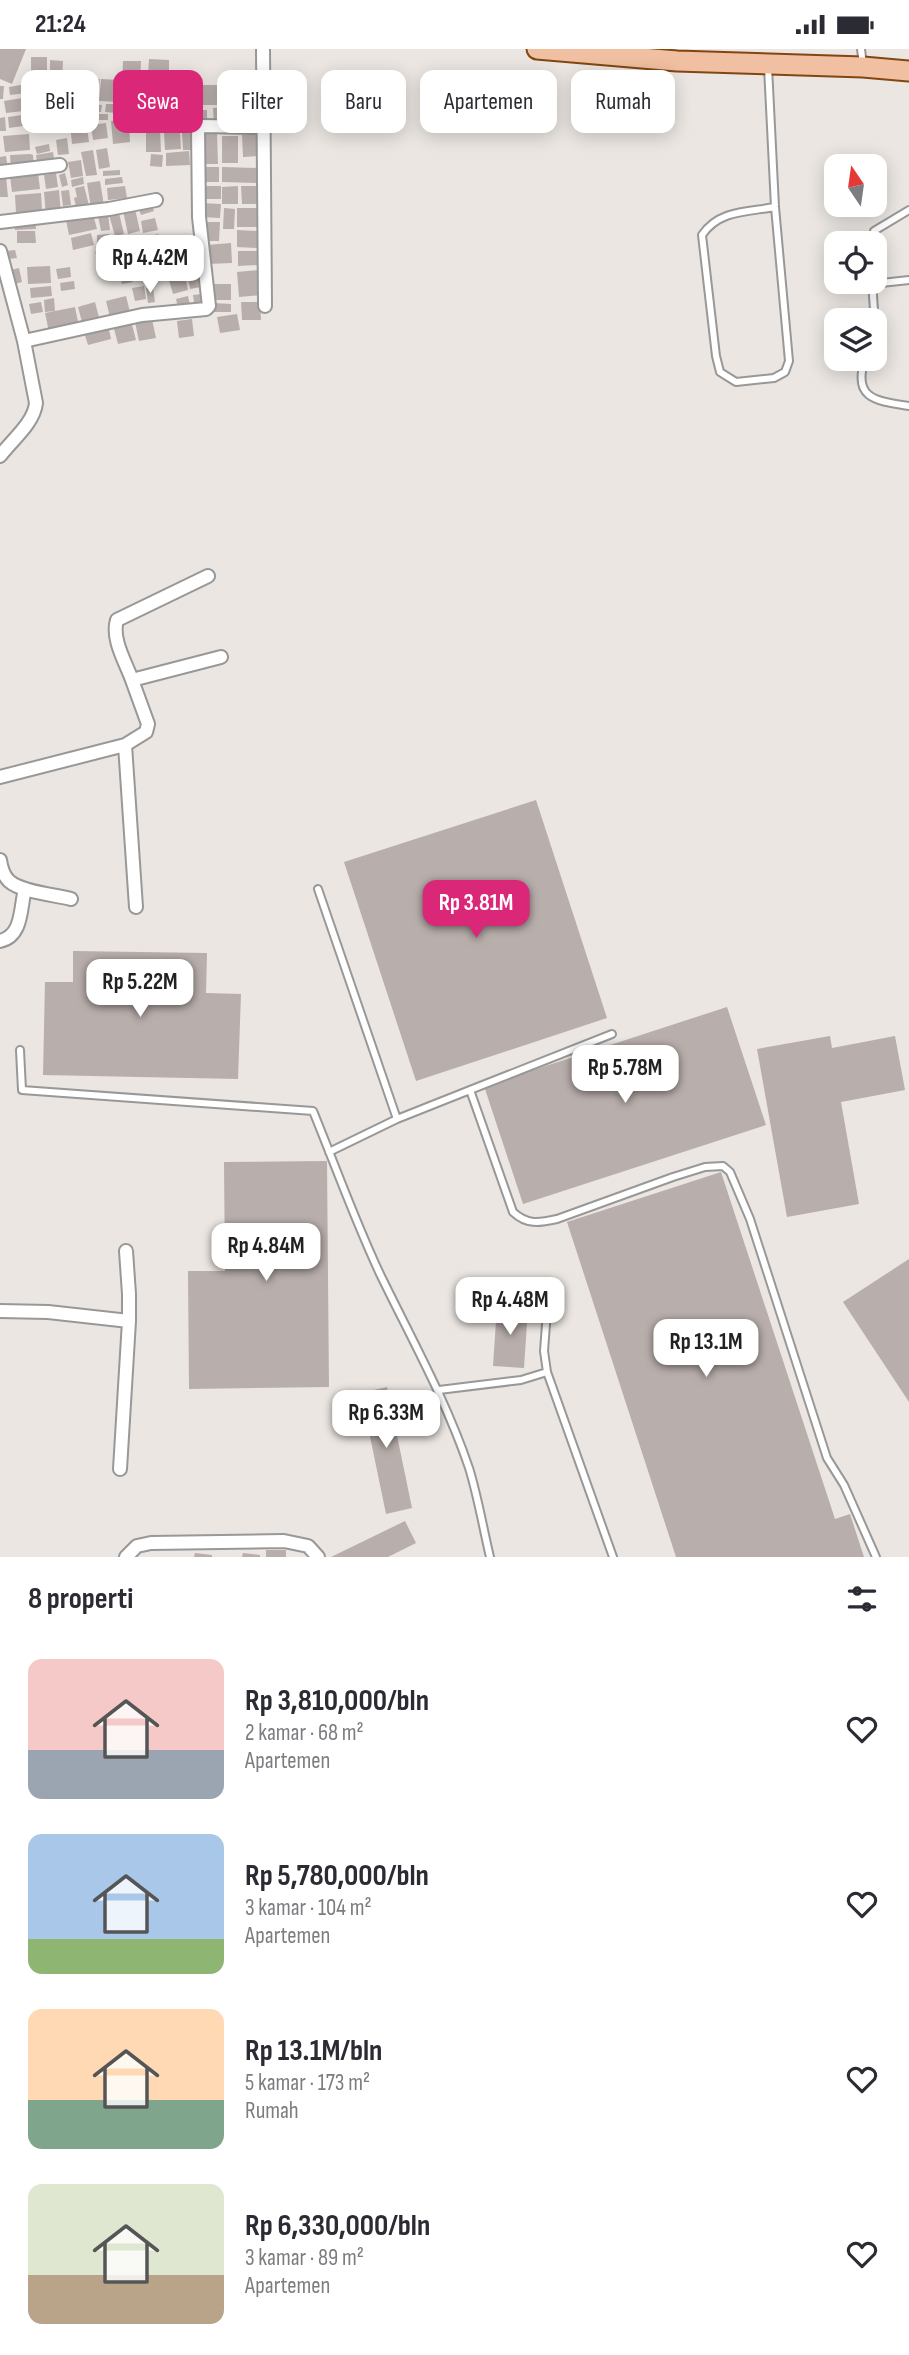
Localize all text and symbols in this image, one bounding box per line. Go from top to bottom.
text: 21:24 [35,9,86,40]
chip: Beli [21,70,99,133]
chip: Sewa [113,70,203,133]
chip: Filter [217,70,307,133]
chip: Baru [321,70,406,133]
chip: Apartemen [420,70,557,133]
chip: Rumah [571,70,675,133]
north arrow [824,154,887,217]
map controls [824,154,887,371]
button: locate [824,231,887,294]
pin: Rp 4.42M [78,236,222,295]
text: Rp 4.42M [112,244,188,272]
button: layers [824,308,887,371]
pin: Rp 3.81M [404,881,548,940]
text: Rp 3.81M [439,889,513,917]
pin: Rp 5.22M [68,960,212,1019]
text: Rp 5.22M [102,968,178,996]
pin: Rp 5.78M [553,1045,697,1105]
text: Rp 5.78M [588,1054,662,1082]
pin: Rp 4.84M [194,1223,338,1283]
text: Rp 4.84M [227,1232,305,1260]
pin: Rp 4.48M [438,1277,582,1337]
text: Rp 4.48M [471,1286,549,1314]
pin: Rp 13.1M [634,1319,778,1379]
text: Rp 13.1M [669,1328,743,1356]
pin: Rp 6.33M [314,1391,458,1450]
text: Rp 6.33M [348,1399,424,1427]
icon: filters [843,1580,881,1618]
text: 8 properti [28,1581,133,1617]
text: Rp 3,810,000/bln [245,1683,429,1719]
icon: home [84,1687,168,1771]
icon: heart [843,1710,881,1748]
text: 2 kamar · 68 m² [245,1719,364,1747]
text: Apartemen [245,1747,330,1775]
text: Rp 5,780,000/bln [245,1858,429,1894]
icon: home [84,1862,168,1946]
icon: heart [843,1885,881,1923]
text: 3 kamar · 104 m² [245,1894,372,1922]
text: Apartemen [245,1922,330,1950]
text: Rp 13.1M/bln [245,2033,382,2069]
icon: home [84,2037,168,2121]
icon: heart [843,2060,881,2098]
text: 5 kamar · 173 m² [245,2069,370,2097]
text: Rumah [245,2097,299,2125]
text: Rp 6,330,000/bln [245,2208,430,2244]
icon: home [84,2212,168,2296]
icon: heart [843,2235,881,2273]
text: 3 kamar · 89 m² [245,2244,364,2272]
text: Apartemen [245,2272,330,2300]

